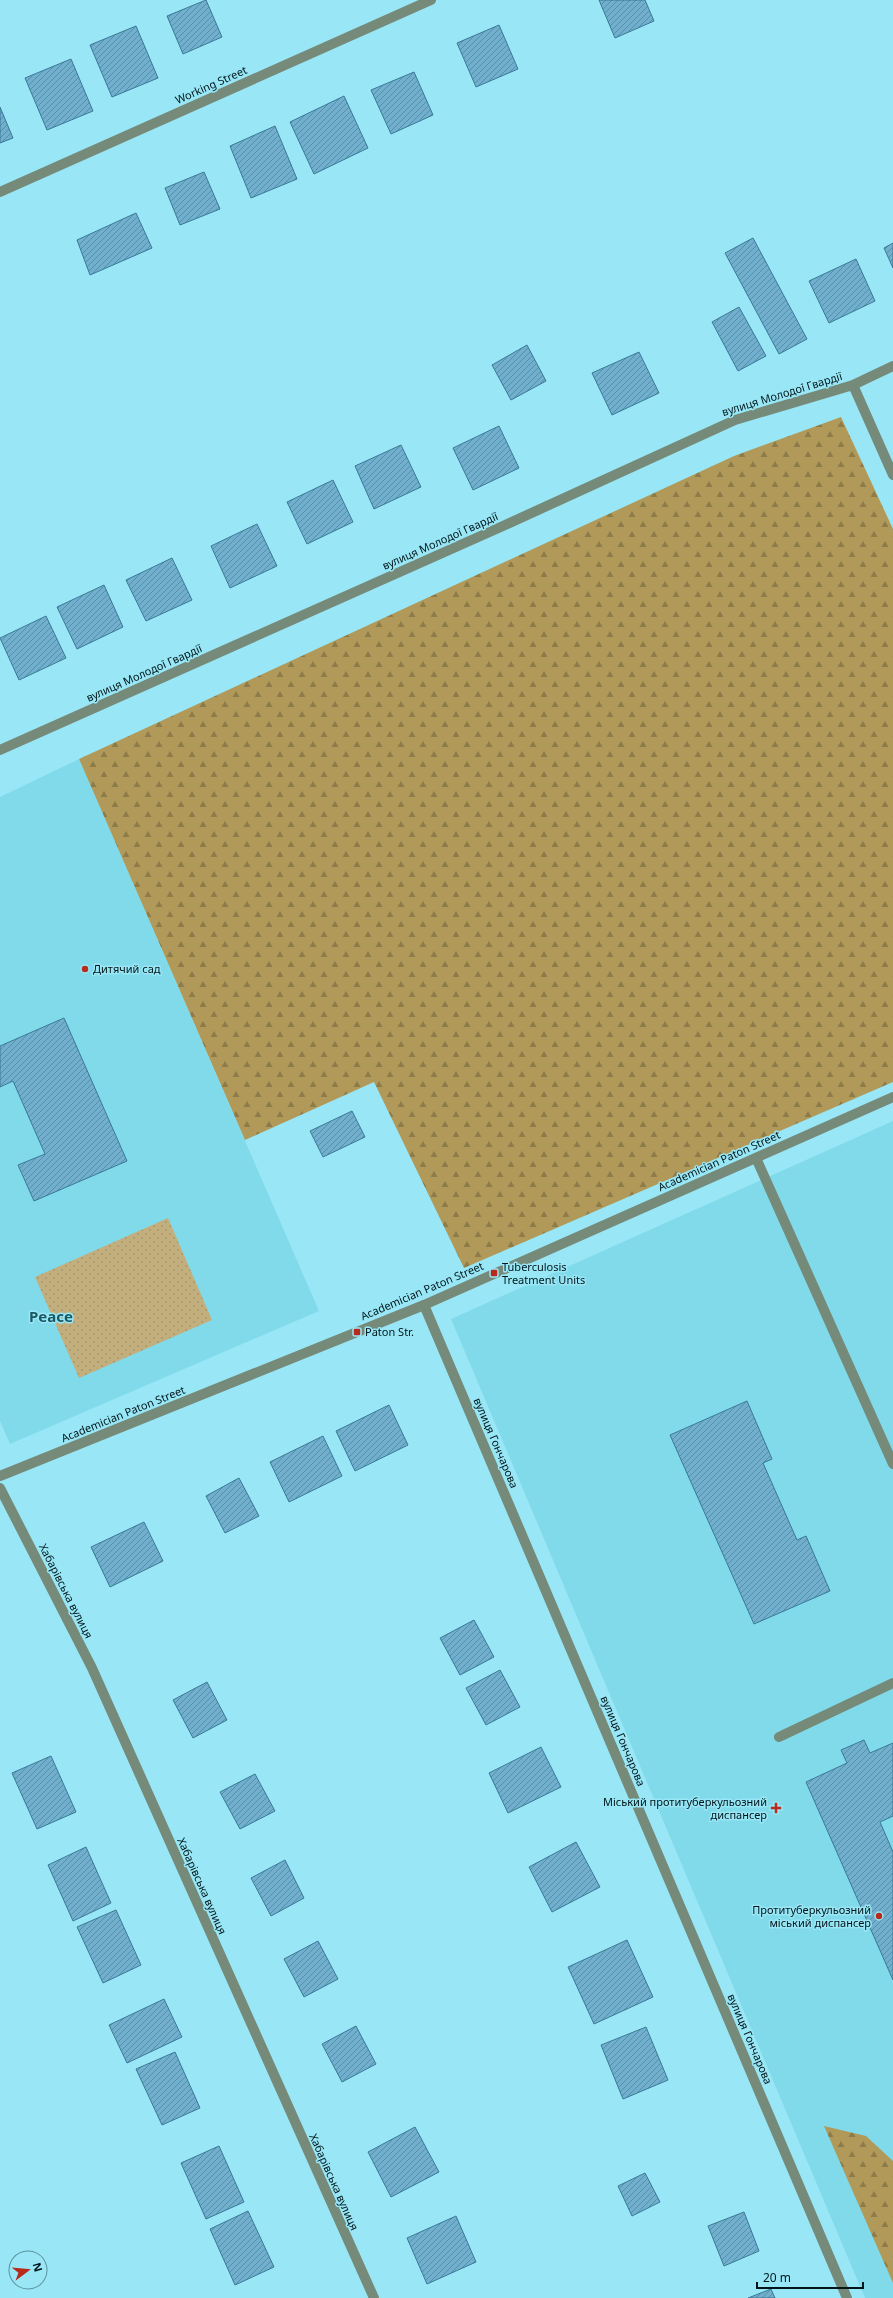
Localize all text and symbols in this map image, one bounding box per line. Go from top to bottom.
street label: Working Street [173,62,249,107]
street label: вулиця Молодої Гвардії [720,368,844,419]
street label: вулиця Молодої Гвардії [380,508,500,573]
street label: вулиця Молодої Гвардії [84,640,204,705]
place label: Дитячий сад [93,961,161,976]
marker: Дитячий сад [80,964,90,974]
street label: Academician Paton Street [655,1127,782,1194]
street label: Academician Paton Street [358,1258,486,1323]
place label: Tuberculosis Treatment Units [502,1259,585,1287]
marker: Tuberculosis Treatment Units [489,1268,499,1278]
district label: Peace [29,1306,73,1326]
place label: Paton Str. [365,1324,414,1339]
marker: Paton Str. [352,1327,362,1337]
street label: Academician Paton Street [59,1382,187,1445]
street label: вулиця Гончарова [471,1395,522,1490]
street label: Хабарівська вулиця [36,1541,97,1641]
street label: вулиця Гончарова [598,1693,649,1788]
place label: Міський протитуберкульозний диспансер [603,1794,767,1822]
marker: Міський протитуберкульозний диспансер [770,1802,782,1814]
street label: Хабарівська вулиця [174,1835,231,1937]
place label: Протитуберкульозний міський диспансер [752,1902,871,1930]
marker: Протитуберкульозний міський диспансер [874,1911,884,1921]
street label: вулиця Гончарова [725,1991,776,2086]
street label: Хабарівська вулиця [306,2131,363,2233]
north arrow [8,2250,48,2290]
text: N [30,2261,47,2273]
scale bar [757,2264,863,2290]
text: 20 m [763,2269,791,2286]

